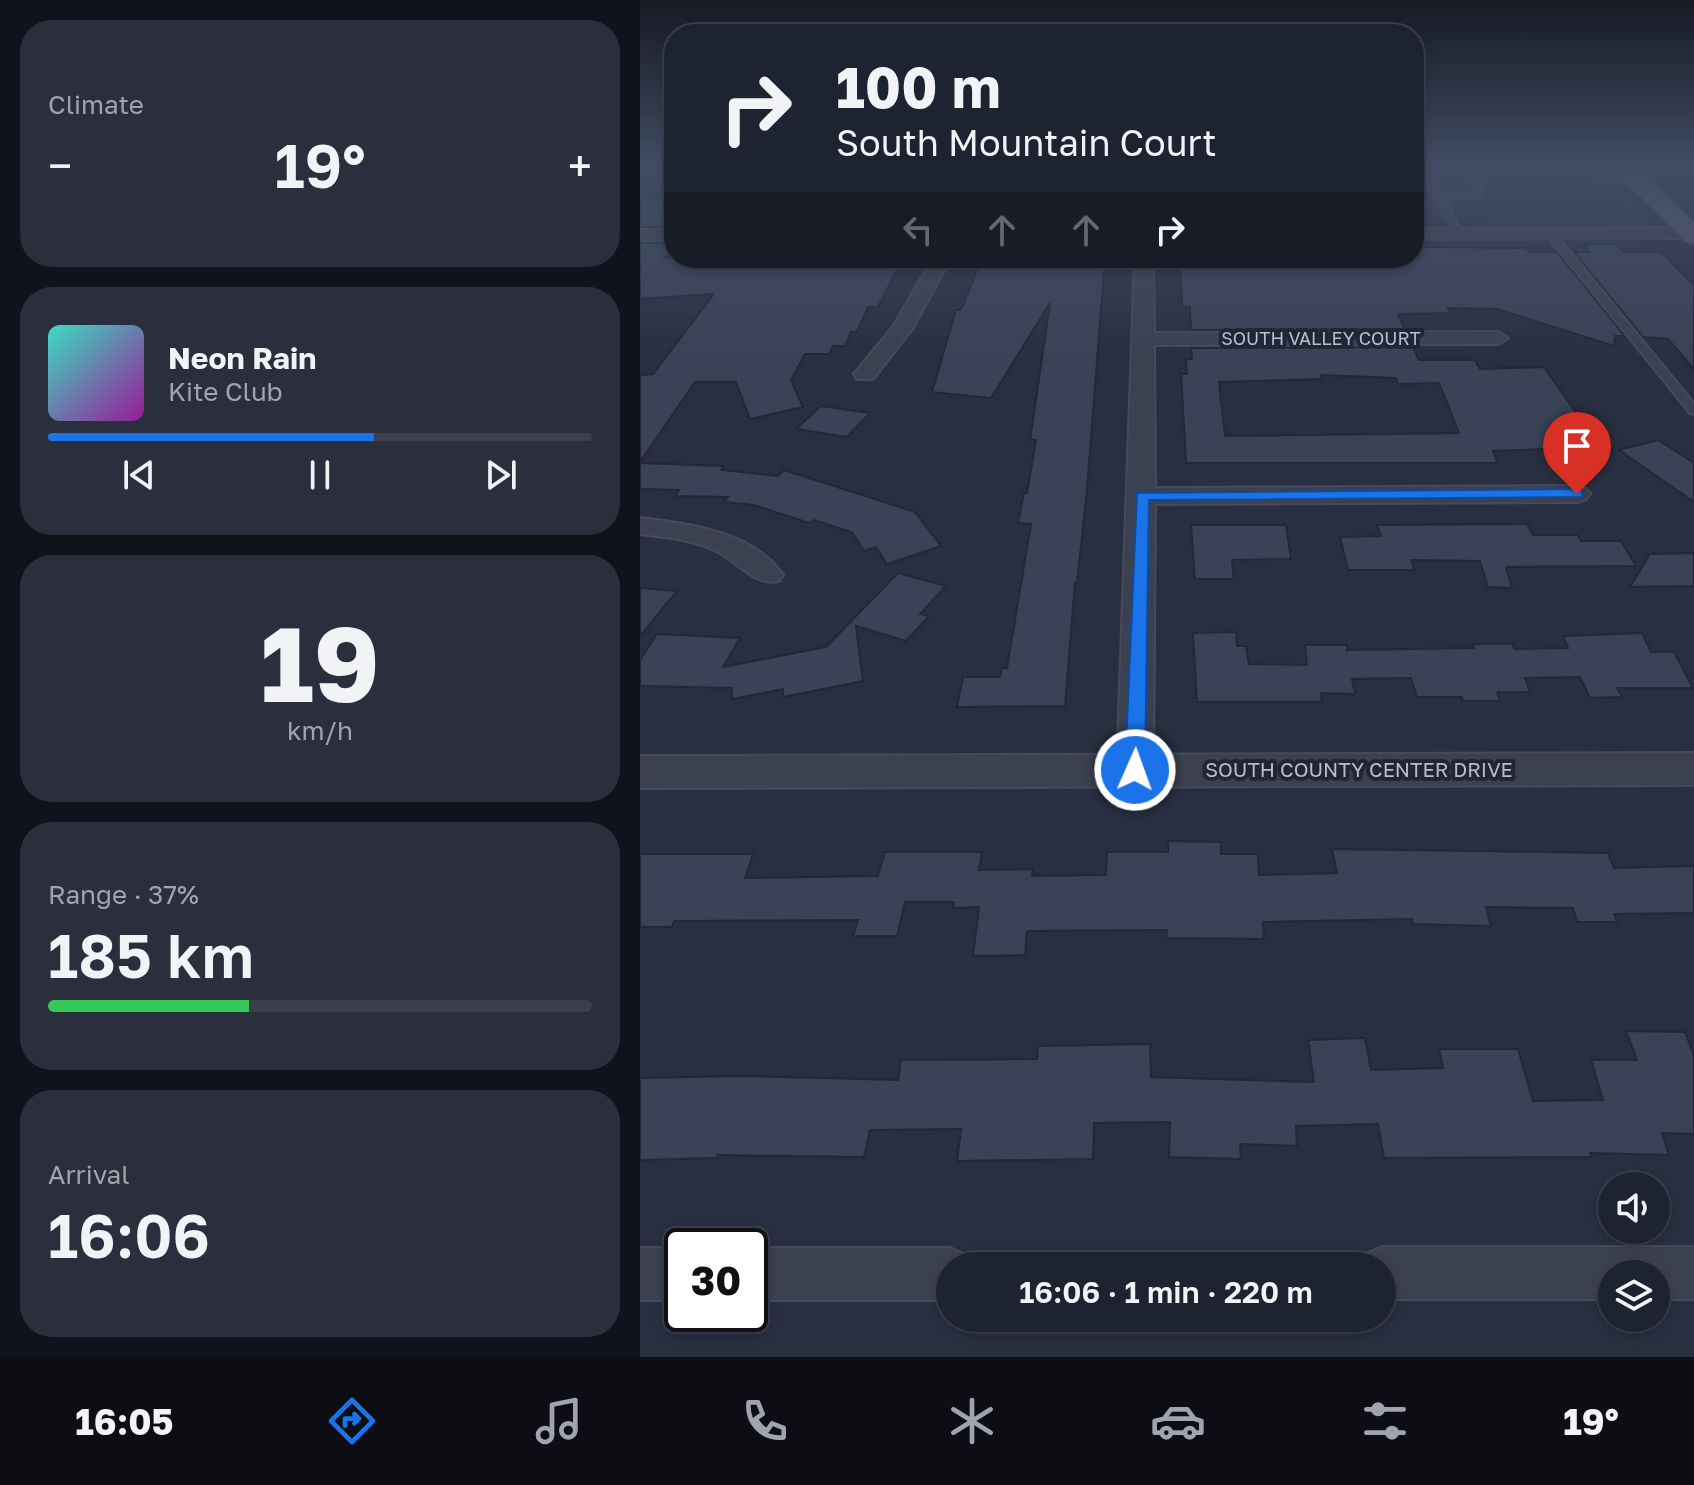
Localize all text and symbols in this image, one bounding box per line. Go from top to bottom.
text: 100 m [836,53,1001,120]
icon: right [704,56,808,160]
text: Climate [48,89,144,120]
text: South Mountain Court [836,121,1217,164]
text: 19° [274,129,366,201]
text: − [48,139,72,192]
text: + [568,139,592,192]
icon: left [896,208,940,252]
icon: ahead [980,208,1024,252]
icon: ahead [1064,208,1108,252]
icon: right [1148,208,1192,252]
street label: SOUTH VALLEY COURT [1221,327,1421,349]
text: Neon Rain [168,340,316,376]
text: Kite Club [168,376,283,407]
pin [1543,412,1611,494]
icon: arrive [1555,424,1599,468]
icon: previous [117,453,161,497]
icon: pause [298,453,342,497]
icon: next [479,453,523,497]
text: 19 [260,600,380,725]
text: km/h [287,715,353,746]
position arrow [1093,728,1177,812]
street label: SOUTH COUNTY CENTER DRIVE [1205,757,1513,781]
text: Range · 37% [48,879,199,910]
text: 185 km [48,919,254,991]
text: Arrival [48,1159,129,1190]
map controls [1598,1172,1670,1332]
button: sound [1598,1172,1670,1244]
text: 16:06 [48,1199,210,1271]
speed limit sign: 30 [664,1228,768,1332]
button: layers [1598,1260,1670,1332]
text: 16:06 · 1 min · 220 m [1019,1274,1313,1310]
icon: directions [324,1393,380,1449]
icon: music [531,1393,587,1449]
icon: phone [737,1393,793,1449]
icon: climate [944,1393,1000,1449]
icon: car [1150,1393,1206,1449]
icon: filters [1357,1393,1413,1449]
text: 16:05 [75,1400,174,1443]
text: 19° [1563,1400,1619,1443]

